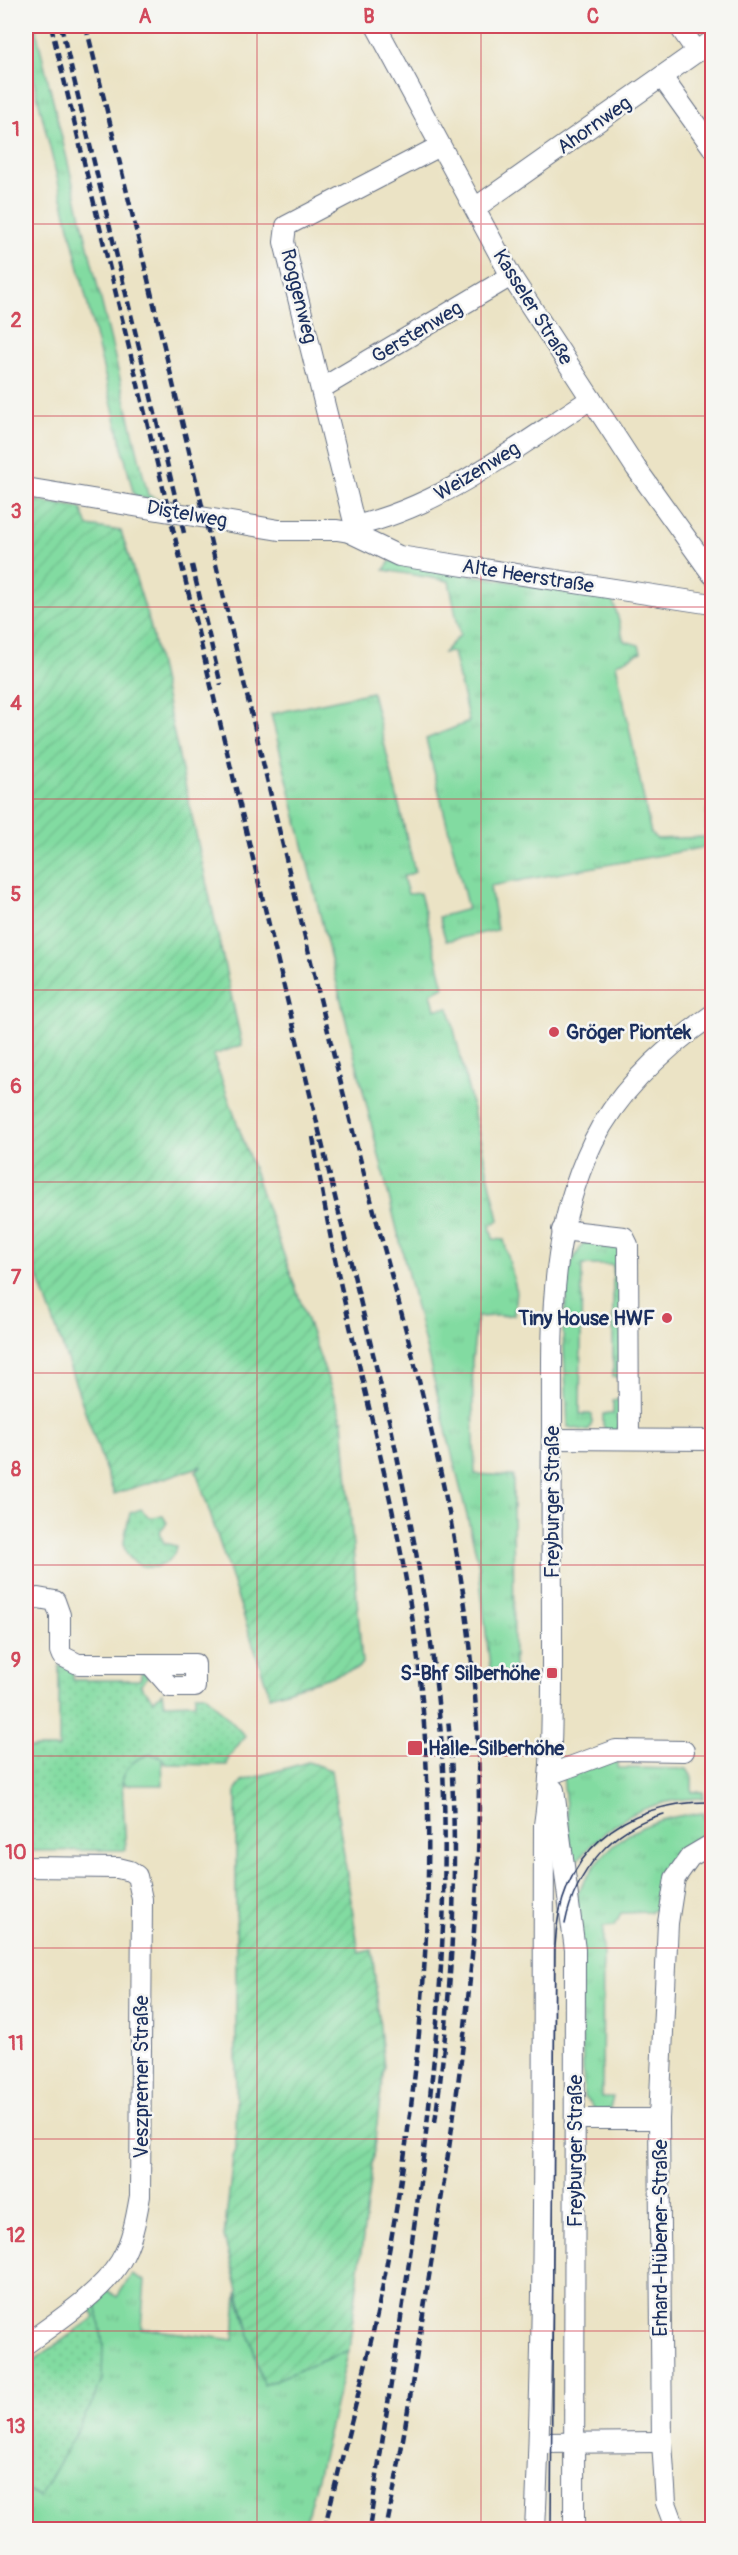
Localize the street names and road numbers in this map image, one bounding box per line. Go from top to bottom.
street label: Ahornweg [552,90,636,160]
street label: Kasseler Straße [487,244,579,370]
street label: Roggenweg [275,246,323,346]
street label: Gerstenweg [367,295,467,369]
street label: Weizenweg [430,436,524,506]
street label: Distelweg [145,495,229,533]
street label: Alte Heerstraße [460,553,596,599]
street label: Freyburger Straße [540,1426,565,1578]
street label: Veszpremer Straße [129,1995,154,2159]
street label: Freyburger Straße [563,2075,588,2227]
street label: Erhard-Hübener-Straße [648,2139,673,2337]

